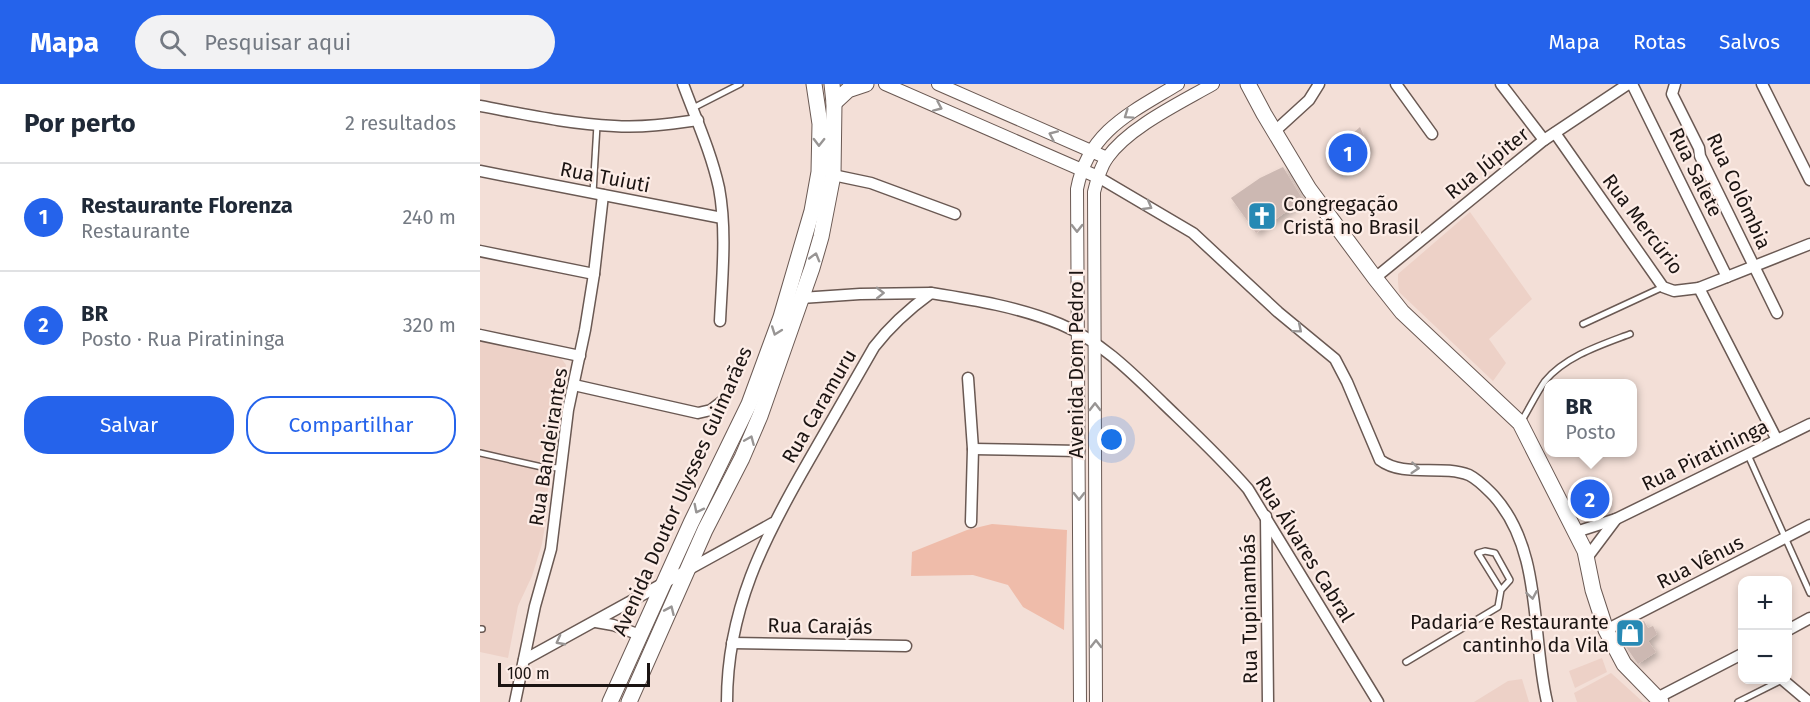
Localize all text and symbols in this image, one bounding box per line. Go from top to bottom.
search box [135,15,555,69]
text: Mapa [30,26,99,59]
icon: search [156,26,189,59]
text: Pesquisar aqui [204,29,351,56]
text: Mapa [1549,29,1600,55]
text: Rotas [1633,29,1686,55]
text: Salvos [1719,29,1780,55]
one-way arrow [932,100,943,112]
text: Por perto [24,108,136,139]
one-way arrow [1124,108,1135,119]
text: 2 resultados [345,111,456,135]
street label: Rua Júpiter [1440,122,1534,204]
street label: Rua Salete [1664,124,1728,220]
street label: Rua Colômbia [1702,129,1776,253]
one-way arrow [1049,130,1060,142]
pin: 1 [1328,130,1368,176]
one-way arrow [813,138,826,147]
street label: Rua Tuiuti [558,157,652,197]
street label: Rua Mercúrio [1597,169,1689,279]
text: Restaurante Florenza [81,192,293,219]
place label: Congregação Cristã no Brasil [1283,192,1419,239]
one-way arrow [1142,199,1153,210]
church icon: Congregação Cristã no Brasil [1246,200,1278,232]
text: 1 [39,205,48,229]
text: 240 m [402,205,456,229]
text: Restaurante [81,219,190,243]
one-way arrow [1071,223,1083,232]
one-way arrow [808,252,820,263]
street label: Avenida Dom Pedro I [1064,270,1088,458]
one-way arrow [876,287,885,299]
text: BR [81,300,108,327]
text: 2 [38,313,49,337]
text: 320 m [403,313,456,337]
one-way arrow [1291,322,1302,333]
one-way arrow [771,325,783,336]
text: Posto · Rua Piratininga [81,327,285,351]
street label: Avenida Doutor Ulysses Guimarães [607,343,757,639]
street label: Rua Caramuru [777,345,861,467]
street label: Rua Bandeirantes [524,366,572,528]
popup [1544,379,1637,457]
text: BR [1565,393,1592,420]
button: Salvar [24,396,234,454]
button: Compartilhar [246,396,456,454]
one-way arrow [1089,402,1101,411]
street label: Rua Piratininga [1638,414,1772,496]
text: Posto [1565,420,1616,444]
your location [1097,425,1126,454]
one-way arrow [743,436,755,447]
one-way arrow [1411,462,1420,475]
street label: Rua Álvares Cabral [1250,472,1360,626]
pin: 2 [1570,476,1610,522]
one-way arrow [1073,491,1085,500]
one-way arrow [694,503,705,514]
street label: Rua Vênus [1653,530,1747,594]
street label: Rua Tupinambás [1236,534,1262,684]
map controls [1738,576,1792,684]
button: + [1738,576,1792,630]
one-way arrow [1525,589,1538,599]
one-way arrow [662,606,674,617]
place label: Padaria e Restaurante cantinho da Vila [1410,610,1609,657]
street label: Rua Carajás [767,613,873,639]
shop icon: Padaria e Restaurante cantinho da Vila [1614,617,1646,649]
button: − [1738,630,1792,684]
one-way arrow [556,634,566,645]
one-way arrow [1090,639,1102,648]
scale bar [498,660,650,688]
text: 100 m [507,664,550,683]

